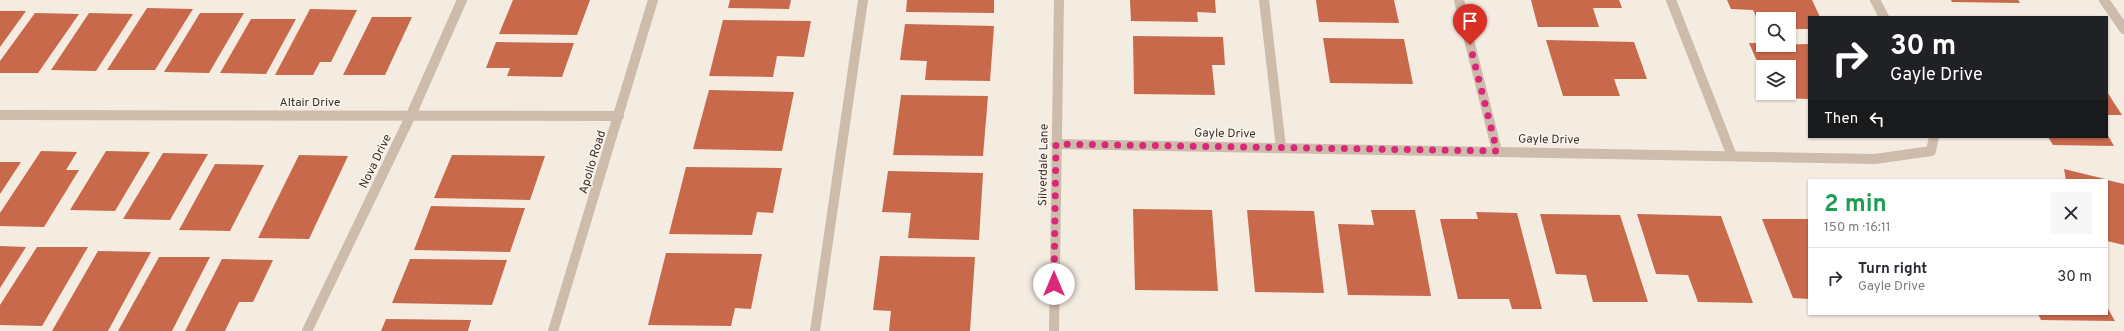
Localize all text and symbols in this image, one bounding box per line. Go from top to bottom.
pin [1453,4,1487,45]
icon: arrive [1459,10,1481,32]
map controls [1756,12,1796,100]
button: search [1756,12,1796,52]
text: 30 m [1890,29,1956,65]
icon: right [1824,32,1876,84]
button: layers [1756,60,1796,100]
text: Gayle Drive [1890,64,1983,87]
street label: Altair Drive [280,95,341,111]
icon: left [1866,108,1888,130]
text: Then [1824,110,1858,129]
street label: Silverdale Lane [1035,124,1053,206]
street label: Gayle Drive [1194,125,1256,143]
street label: Apollo Road [576,129,610,196]
street label: Gayle Drive [1518,131,1580,149]
street label: Nova Drive [356,132,396,191]
text: 2 min [1824,190,1887,220]
button: close [2050,192,2092,234]
text: 150 m · 16:11 [1824,220,1891,236]
text: Turn right [1858,260,1927,279]
position arrow [1033,263,1075,305]
icon: right [1824,267,1846,289]
text: 30 m [2057,268,2092,287]
text: Gayle Drive [1858,279,1925,295]

